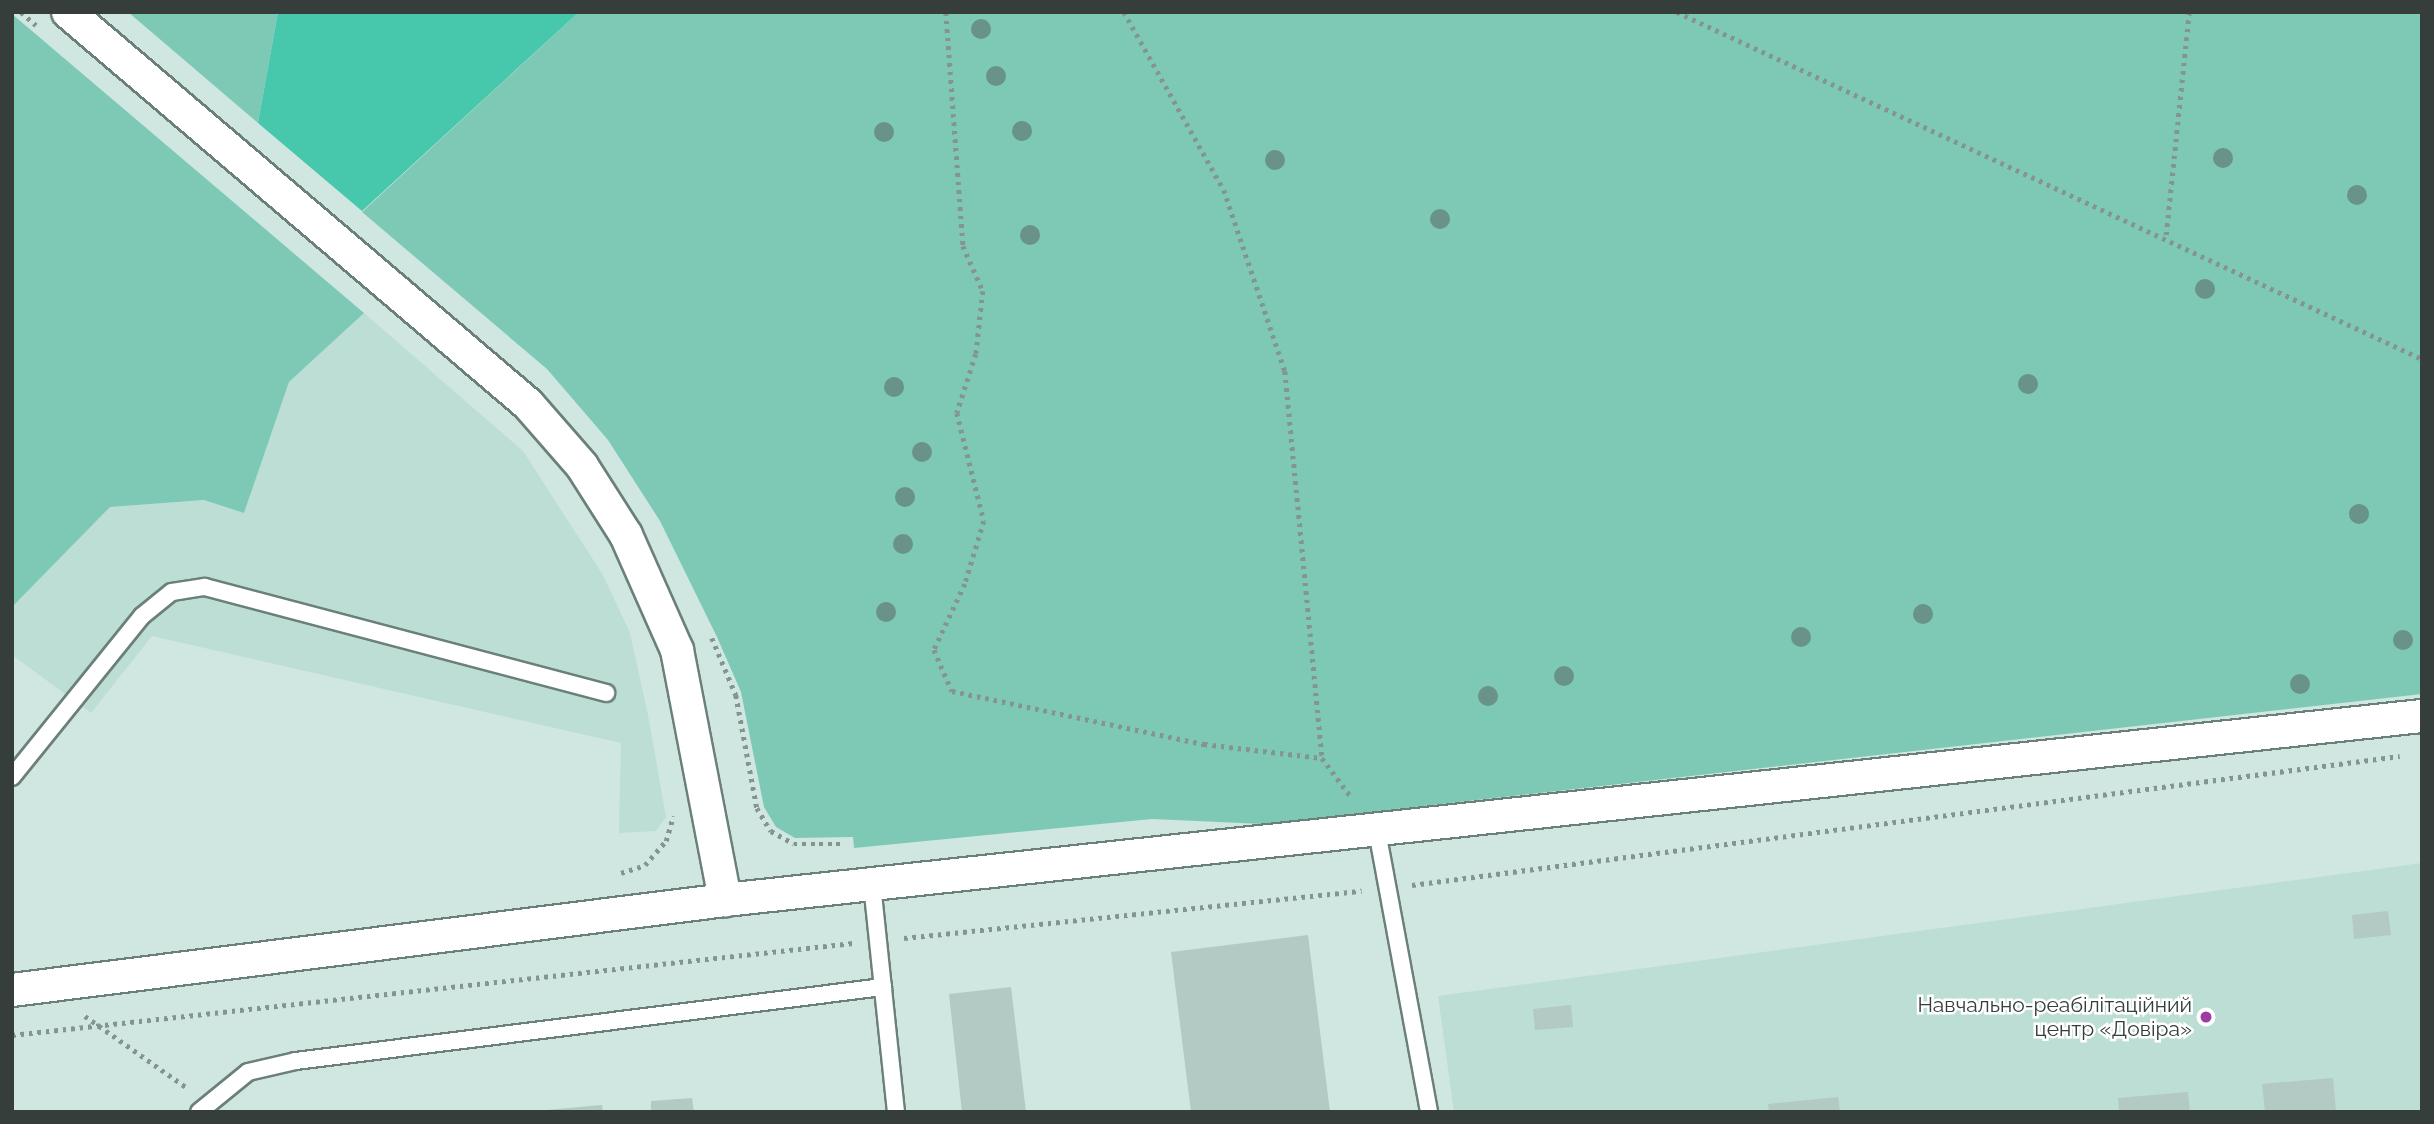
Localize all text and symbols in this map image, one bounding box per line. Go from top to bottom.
place label: Навчально-реабілітаційний центр «Довіра» [1917,992,2192,1042]
marker: Навчально-реабілітаційний центр «Довіра» [2198,1009,2214,1025]

